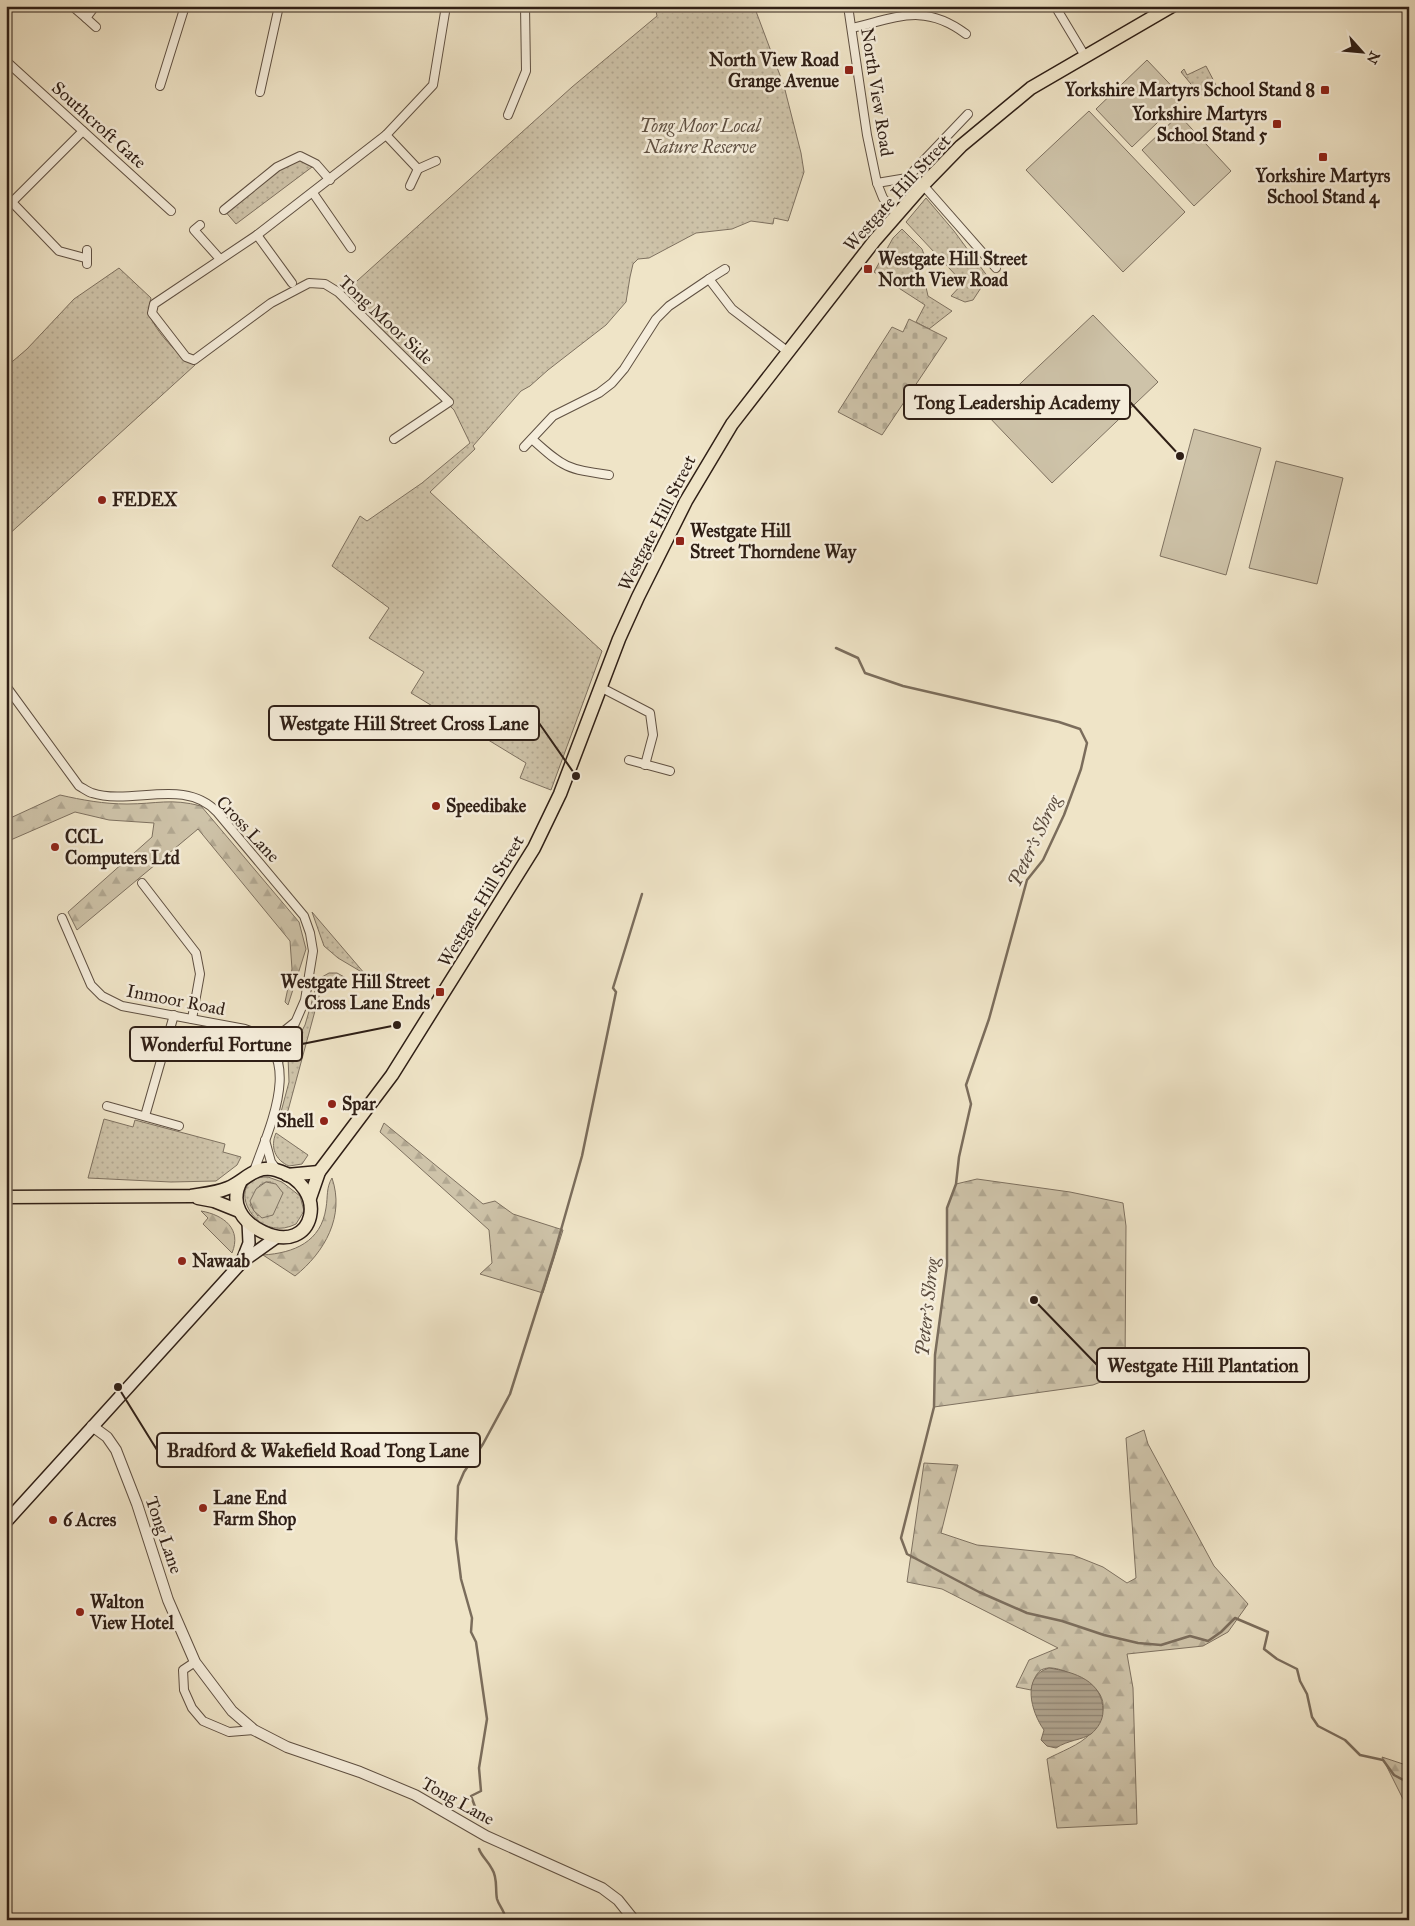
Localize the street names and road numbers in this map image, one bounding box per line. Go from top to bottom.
street label: North View Road [856,26,898,158]
street label: Southcroft Gate [47,77,151,173]
street label: Westgate Hill Street [839,130,956,257]
street label: Tong Moor Side [334,271,438,370]
street label: Westgate Hill Street [613,451,702,595]
street label: Cross Lane [212,791,284,867]
street label: Westgate Hill Street [433,831,530,971]
street label: Inmoor Road [125,980,227,1020]
street label: Tong Lane [140,1494,187,1577]
street label: Tong Lane [417,1772,498,1831]

